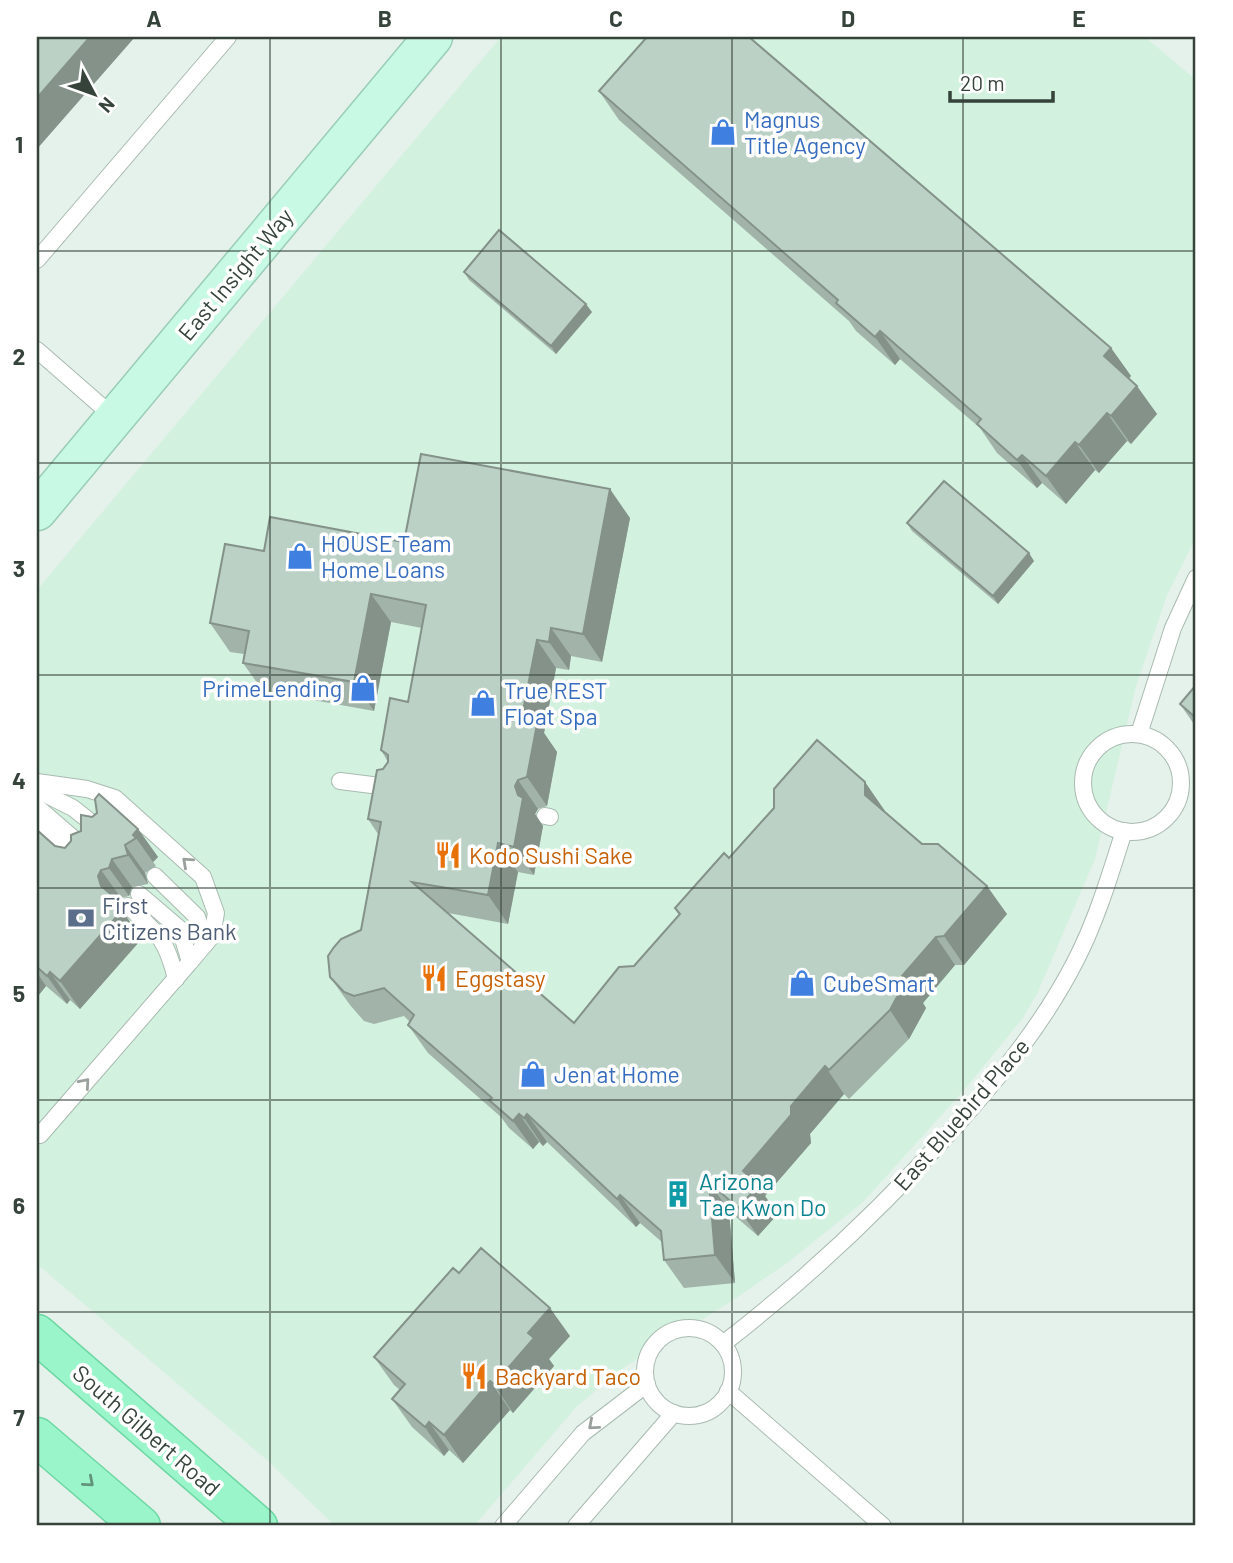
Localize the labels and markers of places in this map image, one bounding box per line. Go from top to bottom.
place label: Magnus Title Agency [744,105,866,159]
shop icon: Magnus Title Agency [708,117,738,147]
place label: HOUSE Team Home Loans [321,529,452,583]
shop icon: HOUSE Team Home Loans [285,541,315,571]
shop icon: PrimeLending [348,673,378,703]
place label: PrimeLending [202,674,342,702]
place label: True REST Float Spa [504,676,607,730]
shop icon: True REST Float Spa [468,688,498,718]
restaurant icon: Kodo Sushi Sake [433,840,463,870]
place label: Kodo Sushi Sake [469,841,633,869]
place label: First Citizens Bank [102,891,237,945]
bank icon: First Citizens Bank [66,903,96,933]
restaurant icon: Eggstasy [419,963,449,993]
place label: Eggstasy [455,964,546,992]
shop icon: CubeSmart [787,968,817,998]
place label: CubeSmart [823,969,935,997]
shop icon: Jen at Home [518,1059,548,1089]
place label: Jen at Home [554,1060,680,1088]
place label: Arizona Tae Kwon Do [699,1167,826,1221]
building icon: Arizona Tae Kwon Do [663,1179,693,1209]
restaurant icon: Backyard Taco [459,1361,489,1391]
place label: Backyard Taco [495,1362,641,1390]

